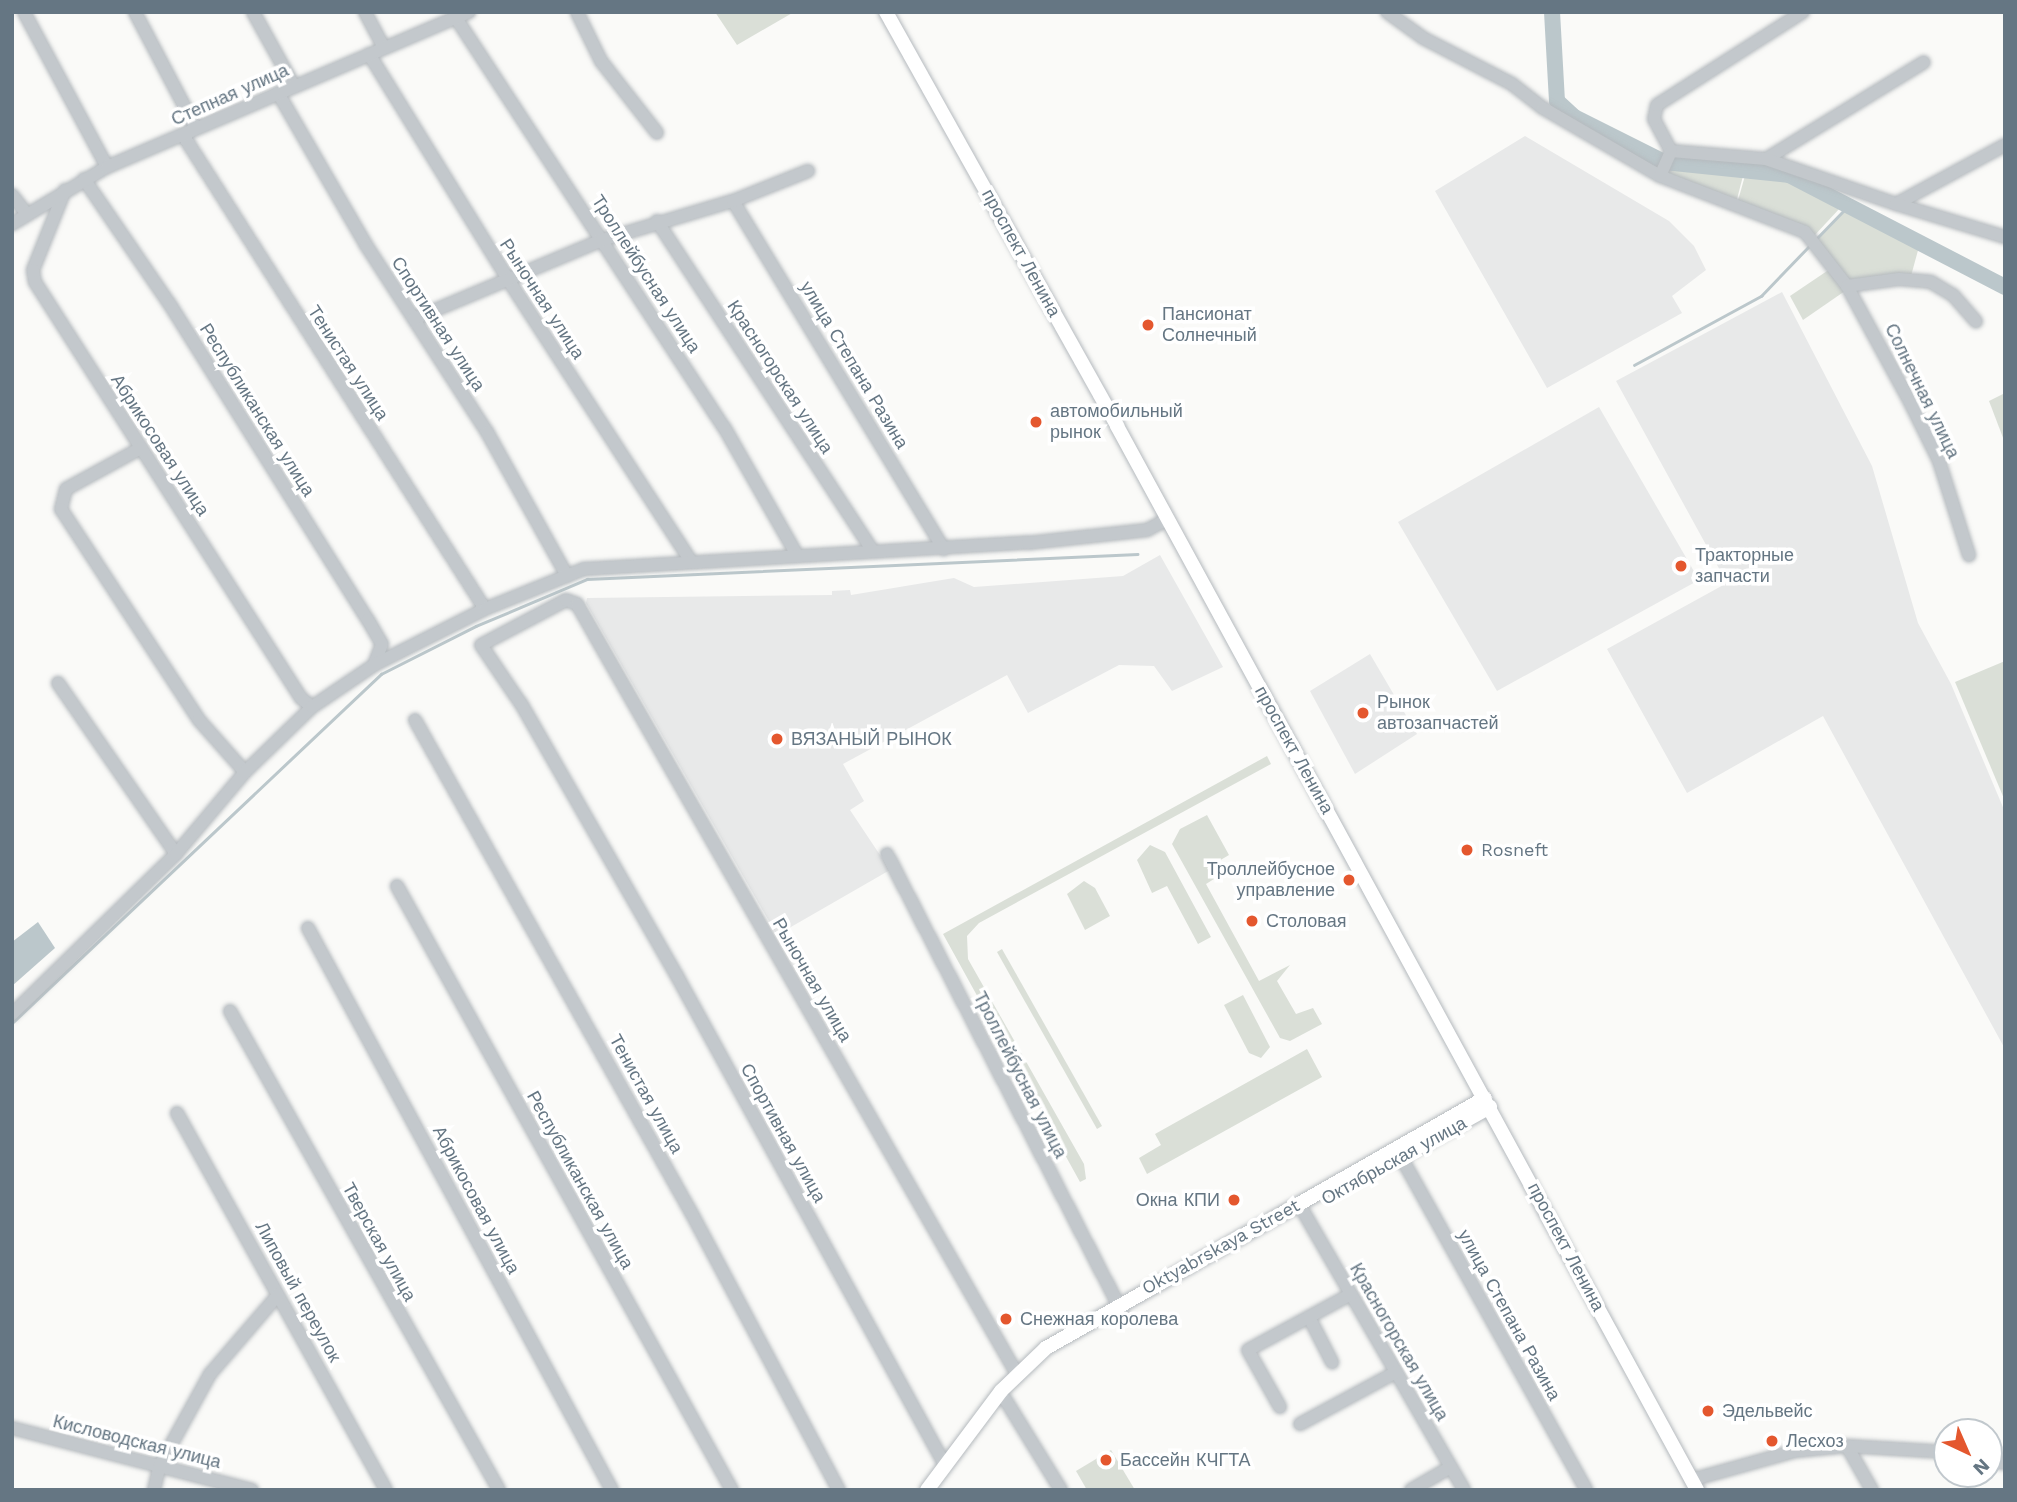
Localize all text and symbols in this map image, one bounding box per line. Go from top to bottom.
street label: Степная улица [168,59,292,131]
street label: проспект Ленина [977,185,1065,321]
street label: Троллейбусная улица [587,191,705,357]
street label: Рыночная улица [495,235,589,363]
street label: Спортивная улица [387,253,489,395]
street label: улица Степана Разина [795,277,913,453]
street label: Красногорская улица [722,296,838,458]
street label: Тенистая улица [303,302,393,424]
place label: Пансионат Солнечный [1162,304,1257,346]
marker: Пансионат Солнечный [1140,317,1156,333]
street label: Республиканская улица [195,319,319,501]
street label: Солнечная улица [1880,320,1964,462]
street label: Абрикосовая улица [106,370,214,520]
place label: автомобильный рынок [1050,401,1183,444]
marker: автомобильный рынок [1028,414,1044,430]
place label: Тракторные запчасти [1695,545,1794,588]
marker: Тракторные запчасти [1673,558,1689,574]
street label: проспект Ленина [1250,682,1338,818]
place label: Рынок автозапчастей [1377,692,1499,734]
marker: Рынок автозапчастей [1355,705,1371,721]
place label: ВЯЗАНЫЙ РЫНОК [791,728,952,750]
marker: ВЯЗАНЫЙ РЫНОК [769,731,785,747]
place label: Rosneft [1481,839,1548,861]
marker: Rosneft [1459,842,1475,858]
place label: Троллейбусное управление [1207,859,1335,902]
marker: Троллейбусное управление [1341,872,1357,888]
place label: Столовая [1266,910,1346,932]
marker: Столовая [1244,913,1260,929]
street label: Рыночная улица [768,914,856,1046]
street label: Троллейбусная улица [969,988,1071,1162]
street label: Тенистая улица [604,1031,688,1157]
street label: Спортивная улица [736,1060,830,1206]
street label: Республиканская улица [522,1087,638,1273]
street label: Октябрьская улица [1318,1112,1470,1210]
street label: Абрикосовая улица [428,1122,524,1278]
street label: Тверская улица [337,1179,421,1305]
street label: проспект Ленина [1523,1179,1609,1315]
place label: Окна КПИ [1136,1189,1220,1211]
marker: Окна КПИ [1226,1192,1242,1208]
street label: Oktyabrskaya Street [1138,1195,1304,1299]
street label: Липовый переулок [250,1218,346,1366]
street label: улица Степана Разина [1453,1226,1565,1404]
street label: Красногорская улица [1345,1259,1453,1425]
place label: Снежная королева [1020,1308,1178,1330]
marker: Снежная королева [998,1311,1014,1327]
place label: Эдельвейс [1722,1400,1813,1422]
marker: Эдельвейс [1700,1403,1716,1419]
street label: Кисловодская улица [51,1411,223,1473]
north arrow [1933,1418,2003,1488]
place label: Лесхоз [1786,1430,1844,1452]
marker: Лесхоз [1764,1433,1780,1449]
place label: Бассейн КЧГТА [1120,1449,1251,1471]
marker: Бассейн КЧГТА [1098,1452,1114,1468]
text: N [1968,1454,1995,1480]

